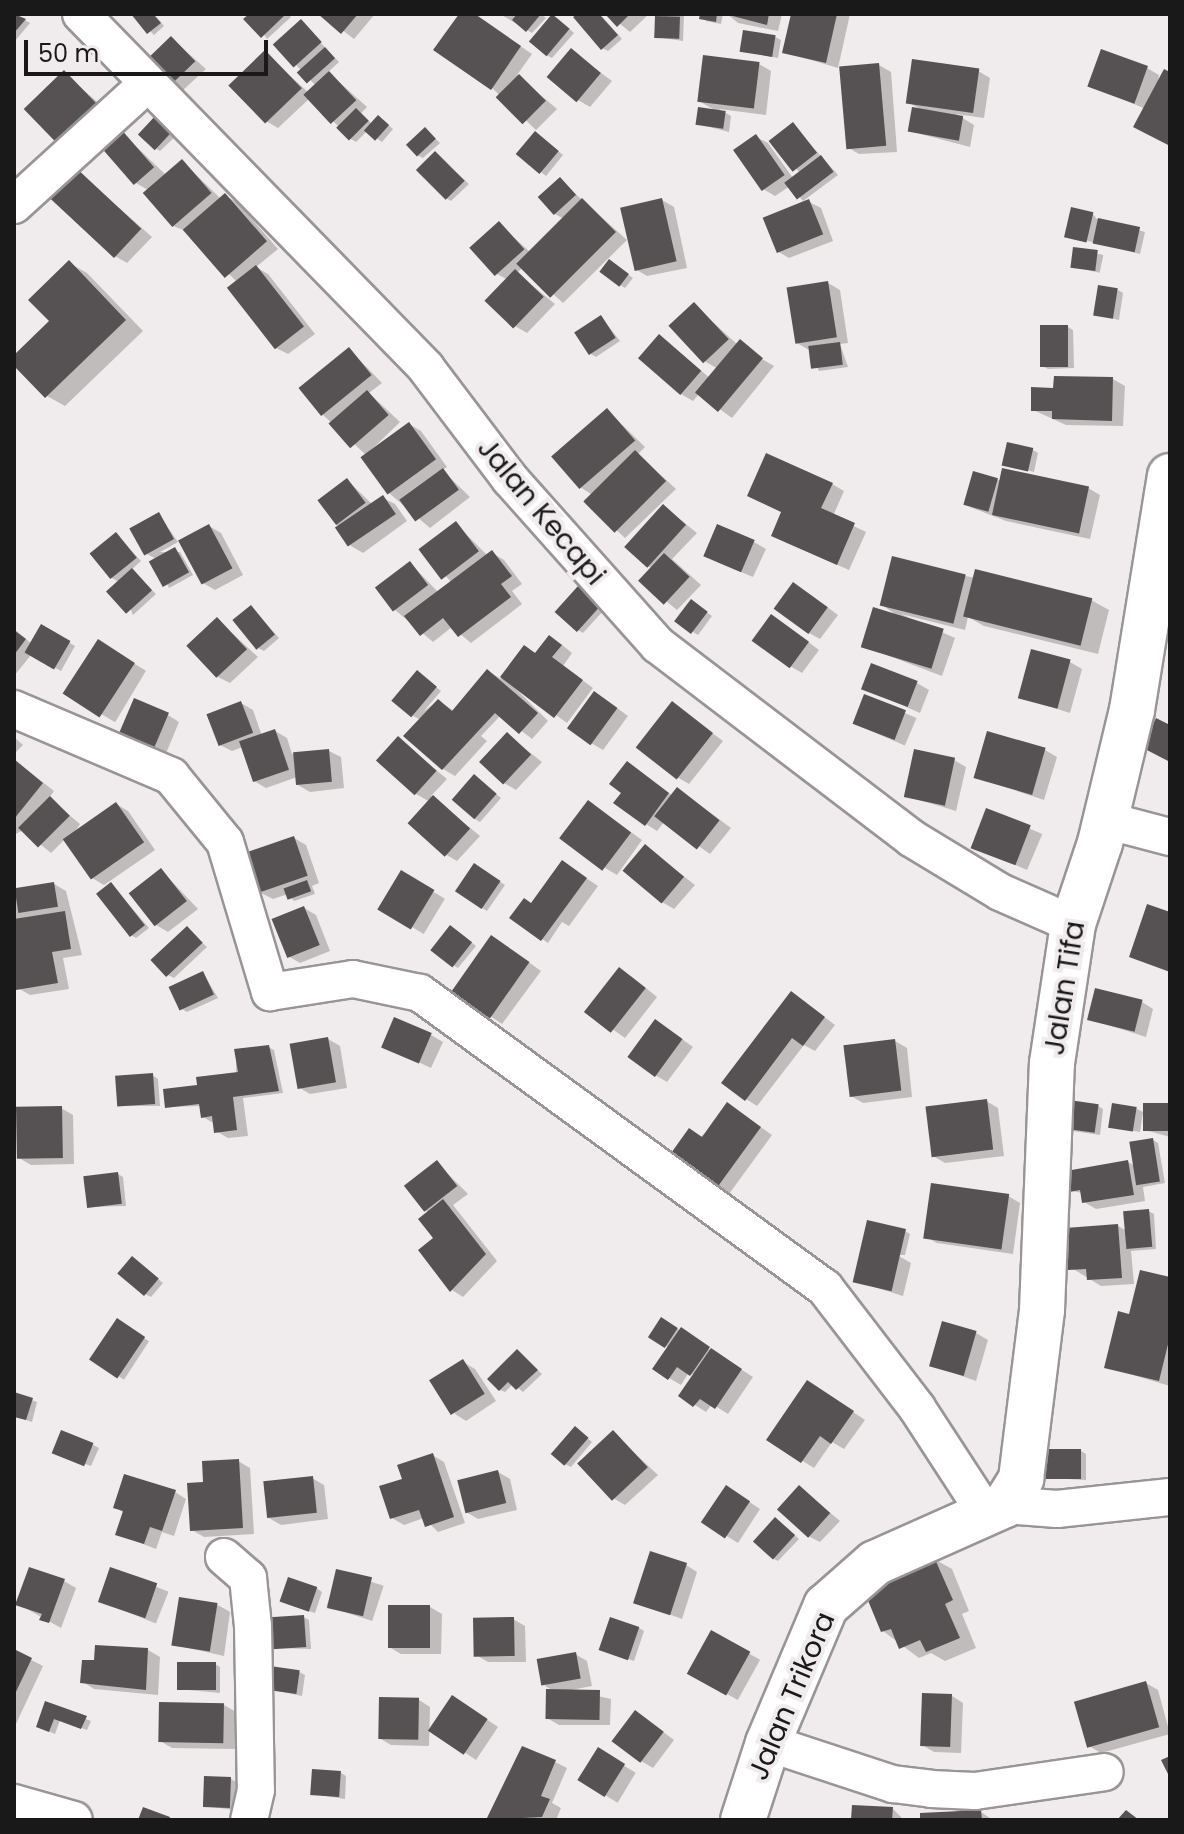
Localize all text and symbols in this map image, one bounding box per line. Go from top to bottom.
scale bar [28,24,272,74]
text: 50 m [38,37,99,70]
street label: Jalan Kecapi [470,432,612,592]
street label: Jalan Tifa [1038,919,1092,1057]
street label: Jalan Trikora [742,1607,842,1785]

